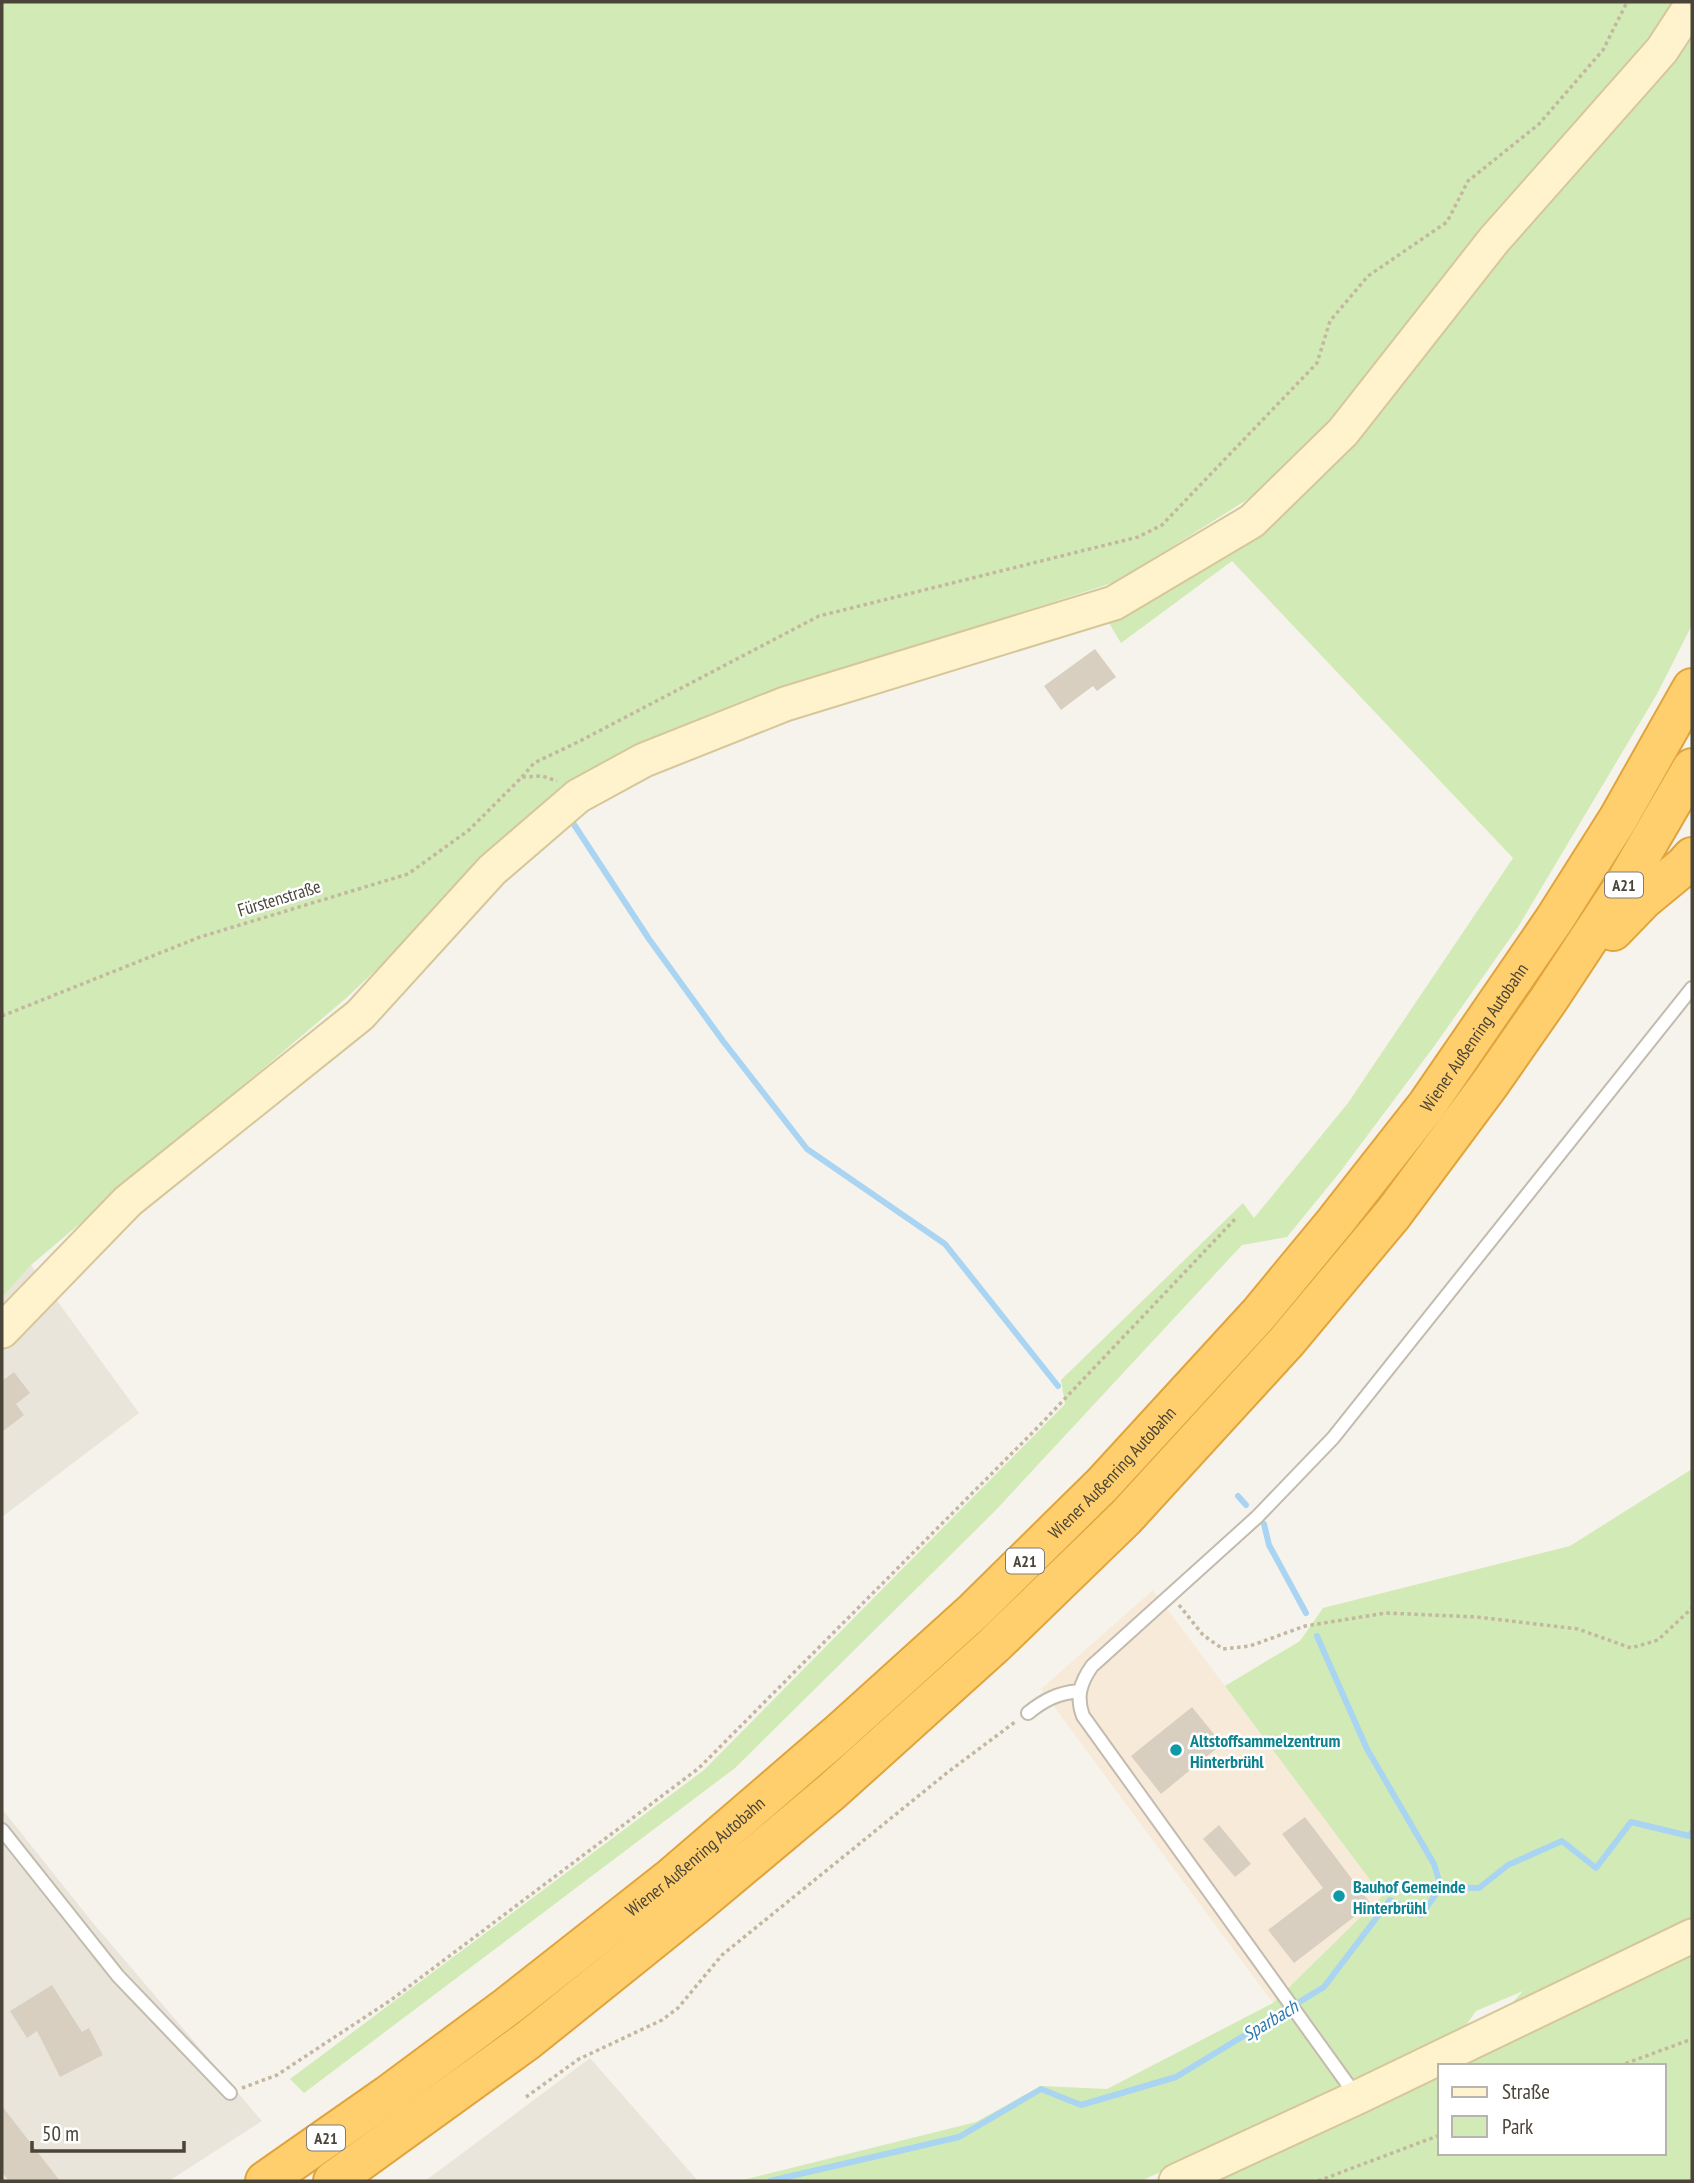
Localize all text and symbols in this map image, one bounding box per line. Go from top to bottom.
road number: A21 [1605,872,1643,898]
street label: Fürstenstraße [235,874,323,922]
street label: Wiener Außenring Autobahn [1415,958,1533,1116]
street label: Wiener Außenring Autobahn [1043,1401,1180,1544]
road number: A21 [1006,1548,1044,1574]
place label: Altstoffsammelzentrum Hinterbrühl [1189,1729,1340,1773]
marker: Altstoffsammelzentrum Hinterbrühl [1168,1742,1184,1758]
street label: Wiener Außenring Autobahn [620,1791,769,1921]
place label: Bauhof Gemeinde Hinterbrühl [1353,1875,1466,1919]
marker: Bauhof Gemeinde Hinterbrühl [1331,1888,1347,1904]
water label: Sparbach [1238,1993,1303,2046]
legend [1438,2064,1666,2155]
text: Straße [1502,2078,1550,2105]
scale bar [32,2110,184,2154]
text: Park [1502,2113,1533,2140]
text: 50 m [42,2120,79,2147]
road number: A21 [307,2126,345,2150]

